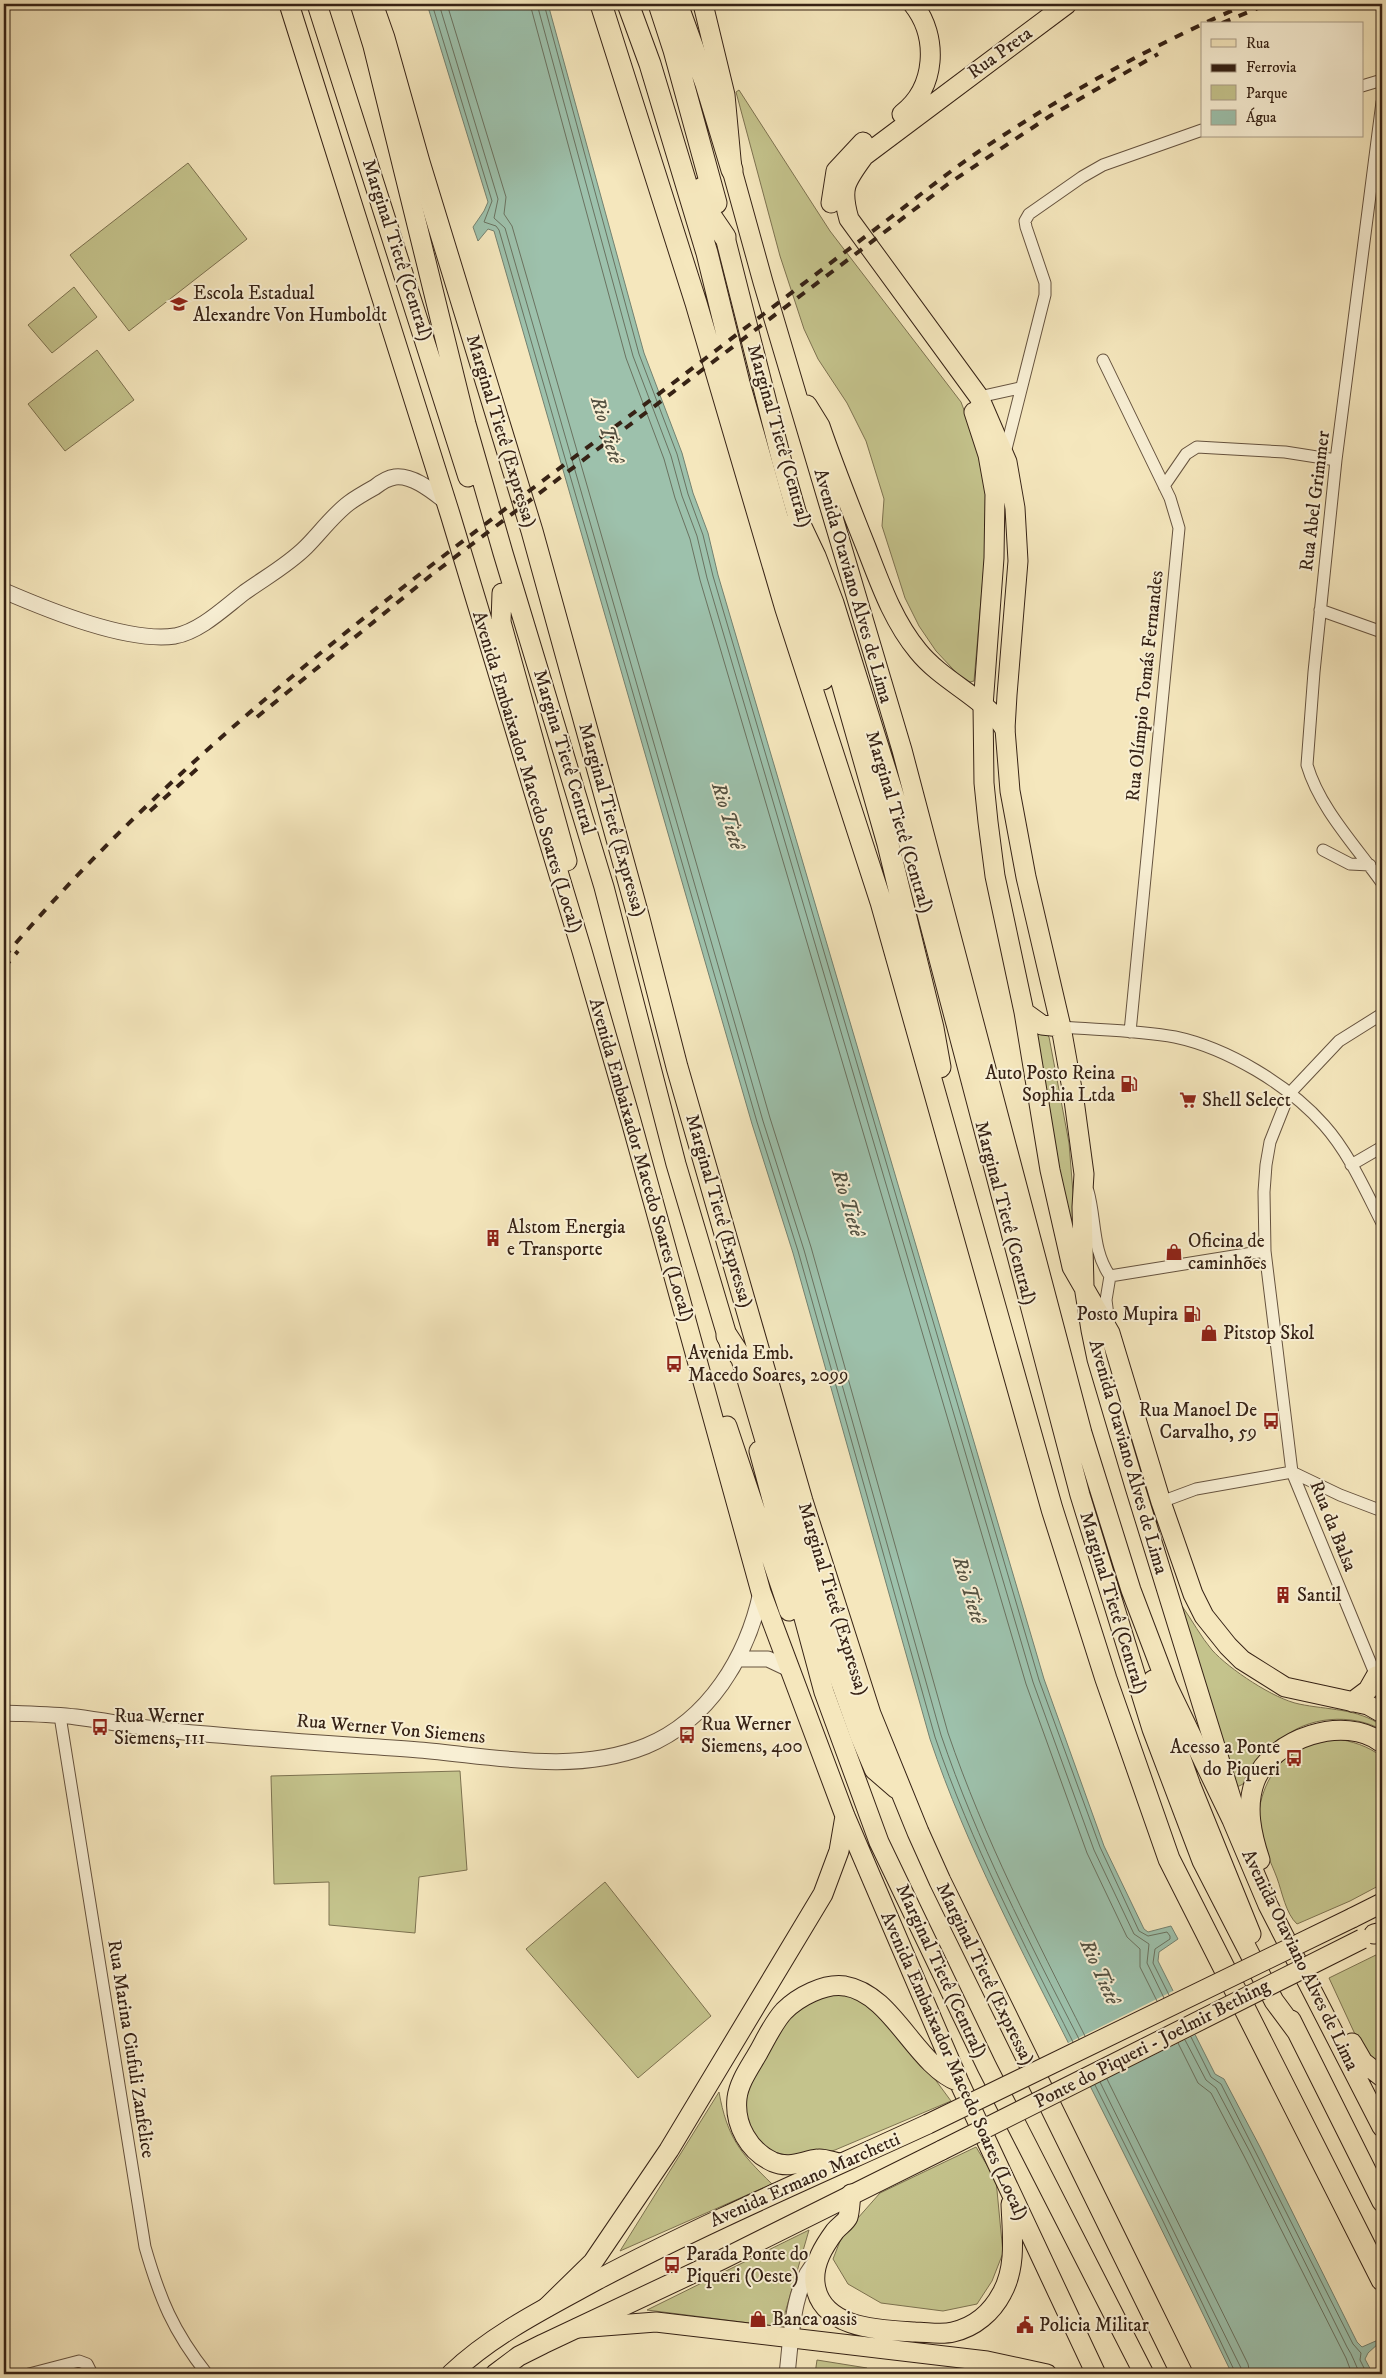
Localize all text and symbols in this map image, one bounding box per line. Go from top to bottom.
street label: Rua Preta [963,22,1037,84]
legend [1201,22,1364,138]
text: Rua [1246,34,1270,53]
text: Ferrovia [1246,58,1297,77]
text: Parque [1246,84,1287,103]
text: Água [1246,107,1277,127]
street label: Marginal Tietê (Central) [357,156,437,344]
place label: Escola Estadual Alexandre Von Humboldt [193,282,387,327]
school or university icon: Escola Estadual Alexandre Von Humboldt [169,294,189,314]
street label: Marginal Tietê (Expressa) [461,332,541,530]
street label: Marginal Tietê (Central) [742,342,816,530]
water label: Rio Tietê [584,393,629,469]
street label: Rua Abel Grimmer [1295,429,1335,573]
street label: Avenida Otaviano Alves de Lima [808,466,898,706]
street label: Rua Olímpio Tomás Fernandes [1121,569,1169,803]
street label: Avenida Embaixador Macedo Soares (Local) [467,608,587,936]
street label: Margina Tietê Central [528,667,600,837]
street label: Marginal Tietê (Expressa) [573,721,651,919]
street label: Marginal Tietê (Central) [860,728,938,916]
water label: Rio Tietê [705,779,750,855]
street label: Avenida Embaixador Macedo Soares (Local) [584,996,698,1324]
place label: Auto Posto Reina Sophia Ltda [985,1062,1115,1107]
fuel station icon: Auto Posto Reina Sophia Ltda [1119,1074,1139,1094]
place label: Shell Select [1202,1089,1291,1112]
supermarket icon: Shell Select [1178,1090,1198,1110]
street label: Marginal Tietê (Expressa) [680,1112,758,1310]
street label: Marginal Tietê (Central) [969,1119,1041,1307]
water label: Rio Tietê [825,1166,870,1242]
place label: Alstom Energia e Transporte [507,1216,625,1261]
building icon: Alstom Energia e Transporte [483,1228,503,1248]
place label: Oficina de caminhões [1188,1230,1267,1275]
shop icon: Oficina de caminhões [1164,1242,1184,1262]
place label: Posto Mupira [1077,1303,1178,1326]
fuel station icon: Posto Mupira [1182,1304,1202,1324]
place label: Pitstop Skol [1223,1322,1315,1345]
shop icon: Pitstop Skol [1199,1323,1219,1343]
street label: Avenida Otaviano Alves de Lima [1083,1337,1173,1577]
place label: Avenida Emb. Macedo Soares, 2099 [688,1342,849,1387]
bus stop icon: Avenida Emb. Macedo Soares, 2099 [664,1354,684,1374]
place label: Rua Manoel De Carvalho, 59 [1139,1399,1257,1444]
bus stop icon: Rua Manoel De Carvalho, 59 [1261,1411,1281,1431]
street label: Rua da Balsa [1304,1477,1362,1575]
street label: Marginal Tietê (Expressa) [793,1500,873,1698]
street label: Marginal Tietê (Central) [1074,1509,1152,1697]
water label: Rio Tietê [946,1553,991,1629]
place label: Santil [1297,1584,1342,1607]
building icon: Santil [1273,1585,1293,1605]
place label: Rua Werner Siemens, 111 [114,1705,205,1750]
street label: Rua Werner Von Siemens [296,1709,486,1749]
place label: Rua Werner Siemens, 400 [701,1713,803,1758]
bus stop icon: Rua Werner Siemens, 111 [90,1717,110,1737]
bus stop icon: Rua Werner Siemens, 400 [677,1725,697,1745]
place label: Acesso a Ponte do Piqueri [1170,1736,1280,1782]
bus stop icon: Acesso a Ponte do Piqueri [1284,1748,1304,1768]
street label: Avenida Otaviano Alves de Lima [1236,1846,1364,2074]
street label: Marginal Tietê (Expressa) [931,1879,1039,2069]
street label: Marginal Tietê (Central) [891,1880,991,2062]
street label: Avenida Embaixador Macedo Soares (Local) [875,1908,1033,2224]
water label: Rio Tietê [1073,1935,1125,2010]
street label: Rua Marina Ciufuli Zanfelice [102,1938,160,2160]
street label: Ponte do Piqueri - Joelmir Bething [1030,1974,1275,2114]
street label: Avenida Ermano Marchetti [706,2128,904,2232]
place label: Parada Ponte do Piqueri (Oeste) [686,2243,808,2289]
bus stop icon: Parada Ponte do Piqueri (Oeste) [662,2255,682,2275]
place label: Banca oasis [772,2308,857,2331]
shop icon: Banca oasis [748,2309,768,2329]
place label: Policia Militar [1039,2314,1149,2337]
public building icon: Policia Militar [1015,2315,1035,2335]

